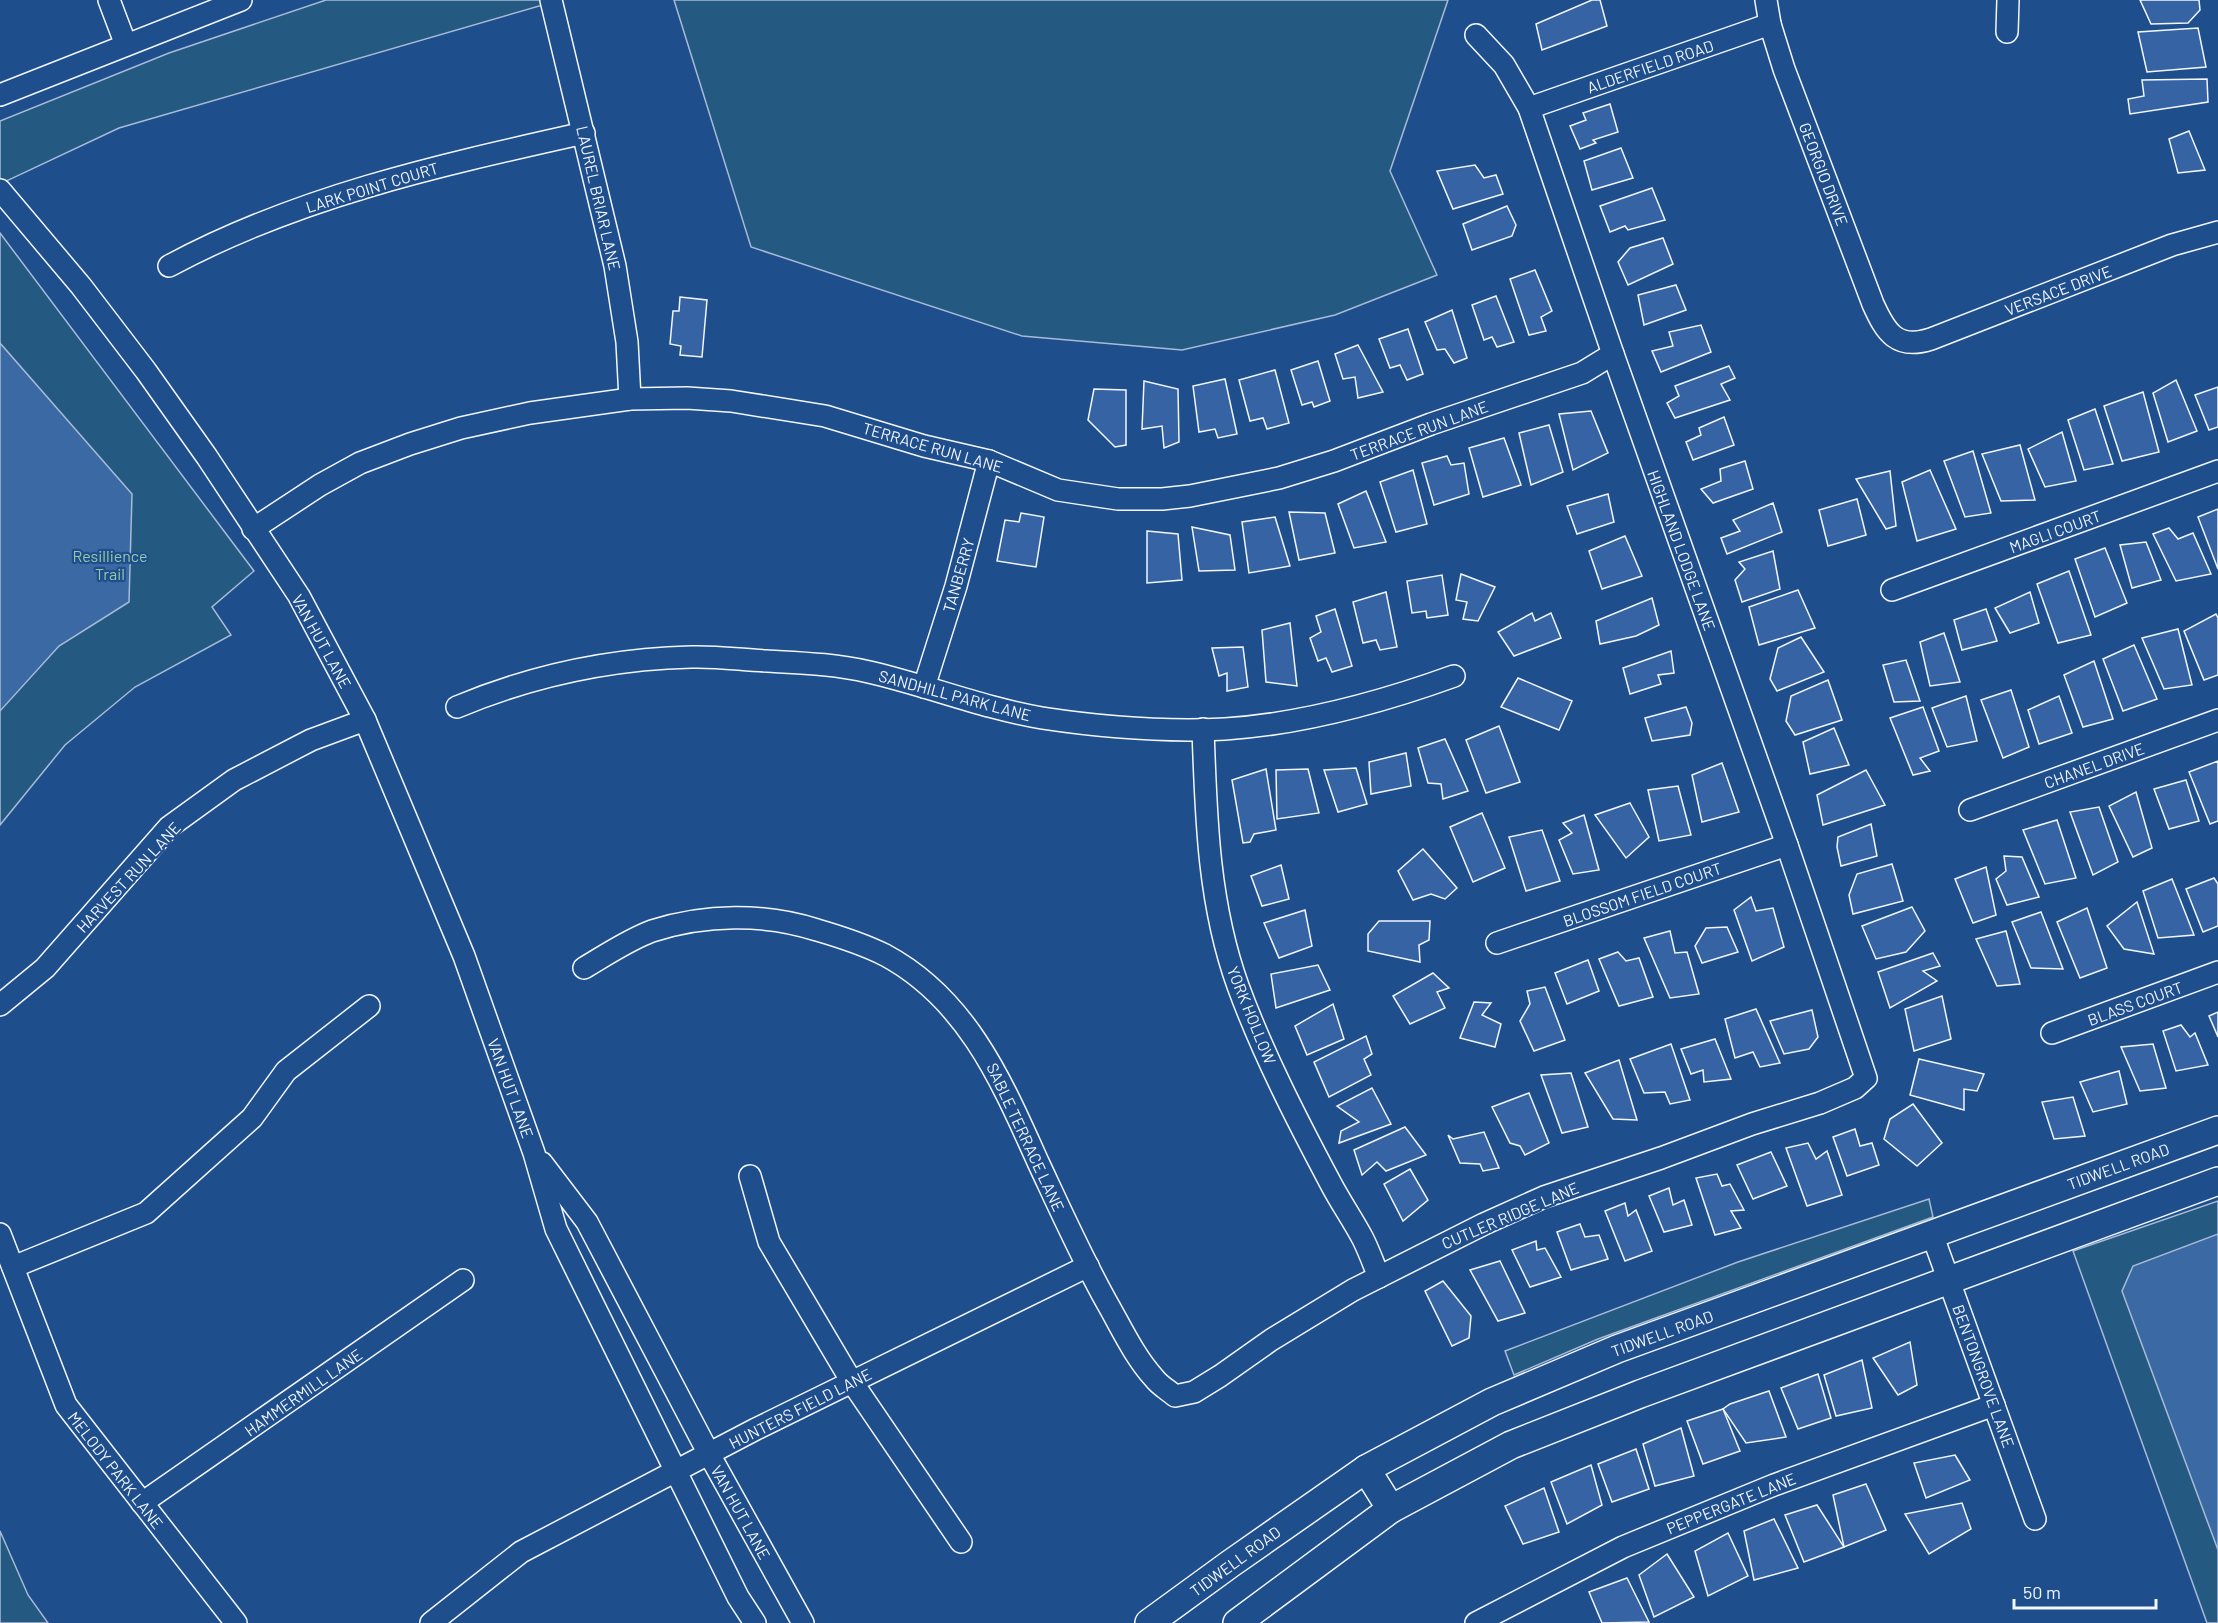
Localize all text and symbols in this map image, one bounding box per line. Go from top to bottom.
street label: ALDERFIELD ROAD [1584,35,1716,97]
street label: GEORGIO DRIVE [1796,120,1852,228]
street label: LAUREL BRIAR LANE [573,124,625,272]
street label: LARK POINT COURT [303,158,441,216]
street label: VERSACE DRIVE [2002,261,2114,319]
street label: TERRACE RUN LANE [1348,396,1490,464]
street label: TERRACE RUN LANE [861,418,1005,476]
street label: HIGHLAND LODGE LANE [1644,467,1720,633]
street label: MAGLI COURT [2007,506,2103,556]
street label: TANBERRY [938,536,978,614]
park label: Resillience Trail [72,546,148,583]
street label: VAN HUT LANE [288,591,356,691]
street label: SANDHILL PARK LANE [877,666,1033,724]
street label: CHANEL DRIVE [2041,738,2147,792]
street label: HARVEST RUN LANE [72,818,184,936]
street label: BLOSSOM FIELD COURT [1560,858,1724,930]
street label: YORK HOLLOW [1224,963,1280,1067]
street label: BLASS COURT [2085,977,2185,1029]
street label: VAN HUT LANE [484,1036,538,1140]
street label: SABLE TERRACE LANE [983,1060,1069,1214]
street label: TIDWELL ROAD [2064,1139,2172,1193]
street label: CUTLER RIDGE LANE [1439,1178,1581,1252]
street label: BENTONGROVE LANE [1949,1302,2019,1450]
street label: TIDWELL ROAD [1608,1306,1716,1360]
street label: HAMMERMILL LANE [240,1344,366,1440]
street label: HUNTERS FIELD LANE [725,1364,875,1452]
street label: MELODY PARK LANE [64,1408,168,1532]
street label: VAN HUT LANE [707,1462,775,1562]
street label: PEPPERGATE LANE [1664,1468,1798,1538]
street label: TIDWELL ROAD [1186,1522,1284,1600]
scale bar [2014,1572,2156,1610]
text: 50 m [2023,1581,2061,1603]

